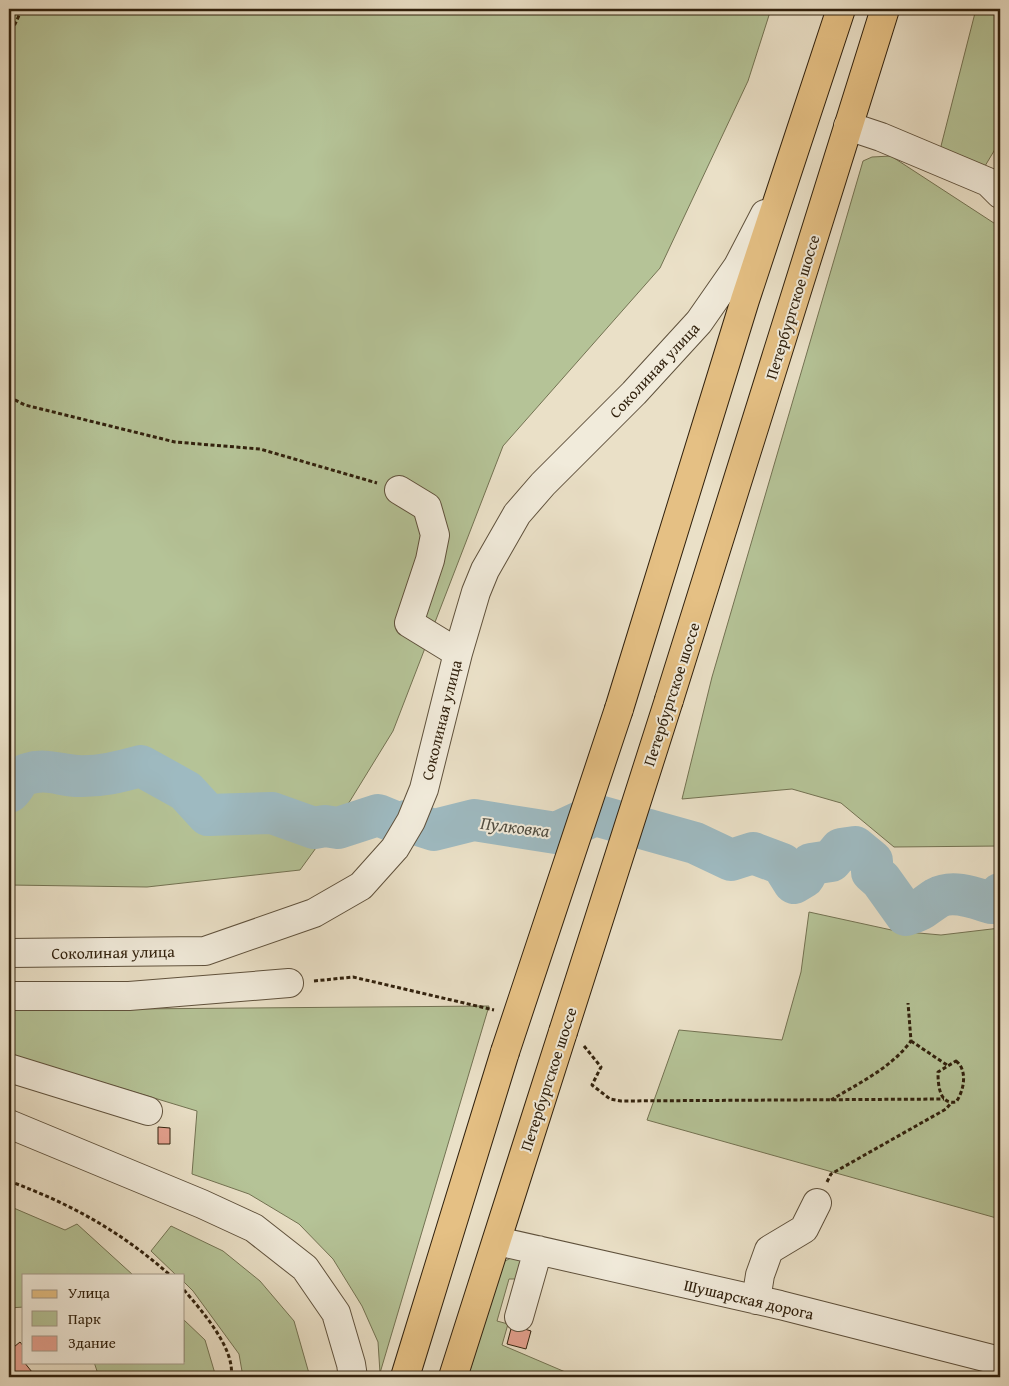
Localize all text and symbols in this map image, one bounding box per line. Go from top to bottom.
street label: Петербургское шоссе [759,232,825,382]
street label: Соколиная улица [603,316,705,423]
street label: Петербургское шоссе [636,619,706,769]
street label: Соколиная улица [414,657,468,783]
water label: Пулковка [479,809,552,844]
street label: Соколиная улица [51,939,175,965]
street label: Петербургское шоссе [513,1004,583,1154]
street label: Шушарская дорога [682,1272,817,1326]
legend [22,1274,185,1364]
text: Улица [68,1282,111,1303]
text: Парк [68,1308,101,1329]
text: Здание [68,1332,116,1353]

